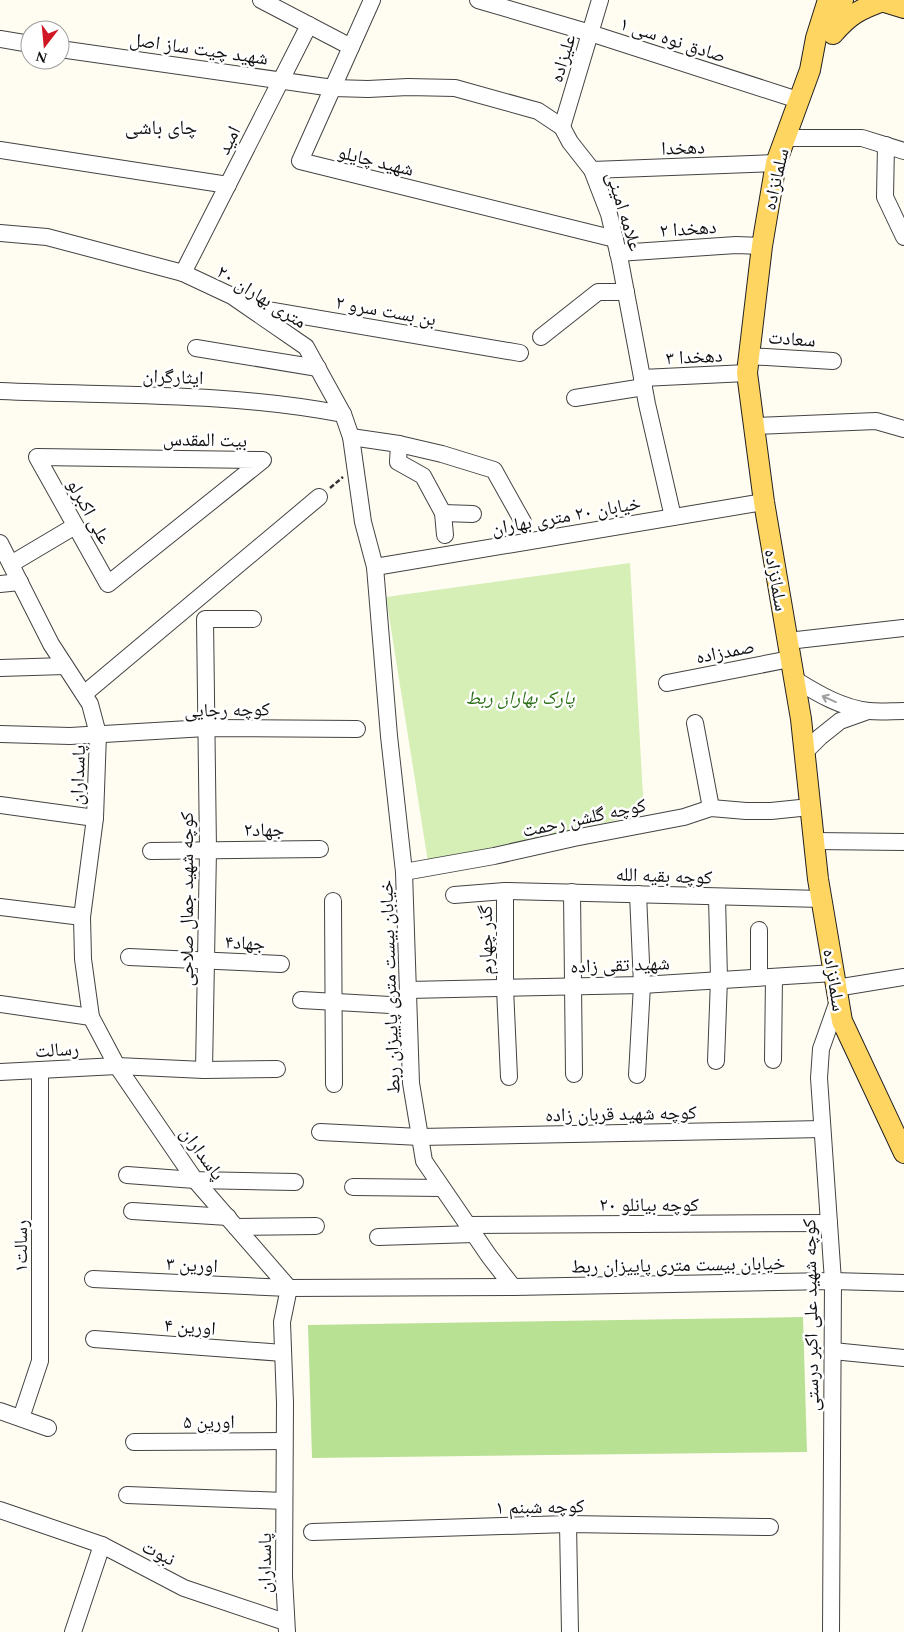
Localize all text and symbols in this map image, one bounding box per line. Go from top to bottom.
street label: صادق نوه سی ۱ [616,10,729,71]
north arrow [20,20,70,70]
street label: شهید چیت ساز اصل [128,25,270,74]
street label: علیزاده [542,30,585,86]
text: N [33,45,50,69]
district label: چای باشی [125,113,198,143]
street label: امید [210,121,249,160]
street label: دهخدا [661,133,706,164]
street label: شهید چایلو [335,138,417,185]
street label: سلمانزاده [755,145,798,213]
street label: علامه امینی [598,168,650,255]
street label: دهخدا ۲ [659,213,718,246]
street label: ۲۰ متری بهاران [210,258,312,337]
street label: بن بست سرو ۲ [333,288,438,335]
street label: سعادت [767,323,817,356]
street label: دهخدا ۳ [665,342,723,373]
street label: ایثارگران [142,362,204,393]
street label: بیت المقدس [163,425,247,456]
street label: علی اکبرلو [59,474,119,550]
street label: خیابان ۲۰ متری بهاران [489,489,643,544]
street label: سلمانزاده [756,547,795,614]
street label: صمدزاده [693,633,757,672]
park label: پارک بهاران ربط [466,684,575,713]
one-way arrow [822,693,837,703]
street label: کوچه رجایی [184,695,270,726]
street label: پاسداران [63,744,94,806]
street label: کوچه گلشن رحمت [520,791,649,846]
street label: کوچه شهید جمال صلاحی [173,811,202,987]
street label: جهاد۲ [244,816,284,845]
street label: کوچه بقیه الله [615,860,713,893]
street label: خیابان بیست متری پاییزان ربط [372,879,409,1095]
street label: گذر چهارم [472,905,501,975]
street label: جهاد۴ [224,928,266,959]
street label: سلمانزاده [814,947,853,1014]
street label: شهید تقی زاده [570,949,670,982]
street label: رسالت [34,1035,80,1066]
street label: کوچه شهید قربان زاده [545,1099,697,1130]
street label: پاسداران [172,1121,231,1187]
street label: کوچه بیانلو ۲۰ [599,1191,699,1220]
street label: کوچه شهید علی اکبر درستی [795,1218,828,1412]
street label: رسالت۱ [7,1220,36,1272]
street label: خیابان بیست متری پاییزان ربط [571,1249,785,1282]
street label: اورین ۳ [165,1250,218,1281]
street label: اورین ۴ [163,1311,217,1344]
street label: اورین ۵ [183,1408,235,1437]
street label: کوچه شبنم ۱ [495,1492,585,1523]
street label: نبوت [136,1533,180,1574]
street label: پاسداران [251,1533,280,1593]

